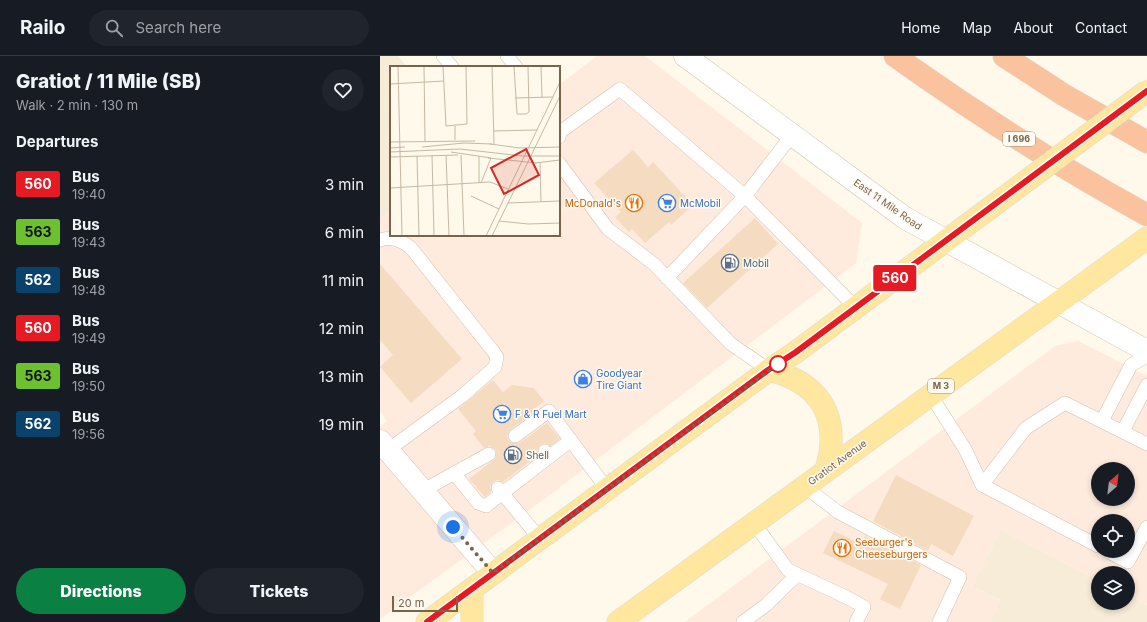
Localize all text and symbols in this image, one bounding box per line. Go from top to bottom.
search box [89,10,369,46]
text: Railo [20,16,65,39]
icon: search [103,17,125,39]
text: Search here [135,18,221,37]
text: Home [901,19,940,36]
text: Map [962,19,992,36]
text: About [1014,19,1053,36]
text: Contact [1075,19,1127,36]
inset map [390,66,560,236]
button: heart [322,69,364,111]
text: Gratiot / 11 Mile (SB) [16,70,202,93]
text: Walk · 2 min · 130 m [16,97,138,113]
text: Departures [16,132,98,151]
road number: I 696 [1003,132,1035,146]
text: Bus [72,167,100,186]
text: 560 [24,175,52,192]
text: 3 min [325,175,364,194]
street label: East 11 Mile Road [852,176,924,232]
text: 19:40 [72,186,106,202]
restaurant icon: McDonald's [624,193,644,213]
supermarket icon: McMobil [657,193,677,213]
place label: McDonald's [565,197,621,209]
place label: McMobil [680,197,721,209]
text: Bus [72,215,100,234]
text: 563 [24,223,52,240]
text: 6 min [325,223,364,242]
text: 19:43 [72,234,106,250]
fuel station icon: Mobil [720,253,740,273]
place label: Mobil [743,257,769,269]
text: Bus [72,263,100,282]
line badge: 560 [872,265,918,291]
text: 560 [881,269,909,286]
text: 562 [25,271,51,288]
text: 11 min [322,271,364,290]
text: 19:48 [72,282,106,298]
text: Bus [72,311,100,330]
text: 560 [24,319,52,336]
text: 12 min [319,319,364,338]
text: 19:49 [72,330,106,346]
unlabelled marker [769,355,787,373]
text: Bus [72,359,100,378]
text: 563 [24,367,52,384]
text: 13 min [319,367,364,386]
place label: Goodyear Tire Giant [596,367,643,391]
shop icon: Goodyear Tire Giant [573,369,593,389]
text: 19:50 [72,378,105,394]
road number: M 3 [928,379,954,393]
supermarket icon: F & R Fuel Mart [492,404,512,424]
text: Bus [72,407,100,426]
place label: F & R Fuel Mart [515,408,587,420]
text: 562 [25,415,51,432]
text: 19 min [319,415,364,434]
text: 19:56 [72,426,105,442]
street label: Gratiot Avenue [805,437,869,487]
fuel station icon: Shell [503,445,523,465]
place label: Shell [526,449,549,461]
north arrow [1091,462,1135,506]
map controls [1091,462,1135,610]
button: locate [1091,514,1135,558]
your location [443,517,463,537]
place label: Seeburger's Cheeseburgers [855,536,928,560]
restaurant icon: Seeburger's Cheeseburgers [832,538,852,558]
button: layers [1091,566,1135,610]
button: Directions [16,568,186,614]
button: Tickets [194,568,364,614]
scale bar [392,594,458,613]
text: 20 m [398,596,424,610]

